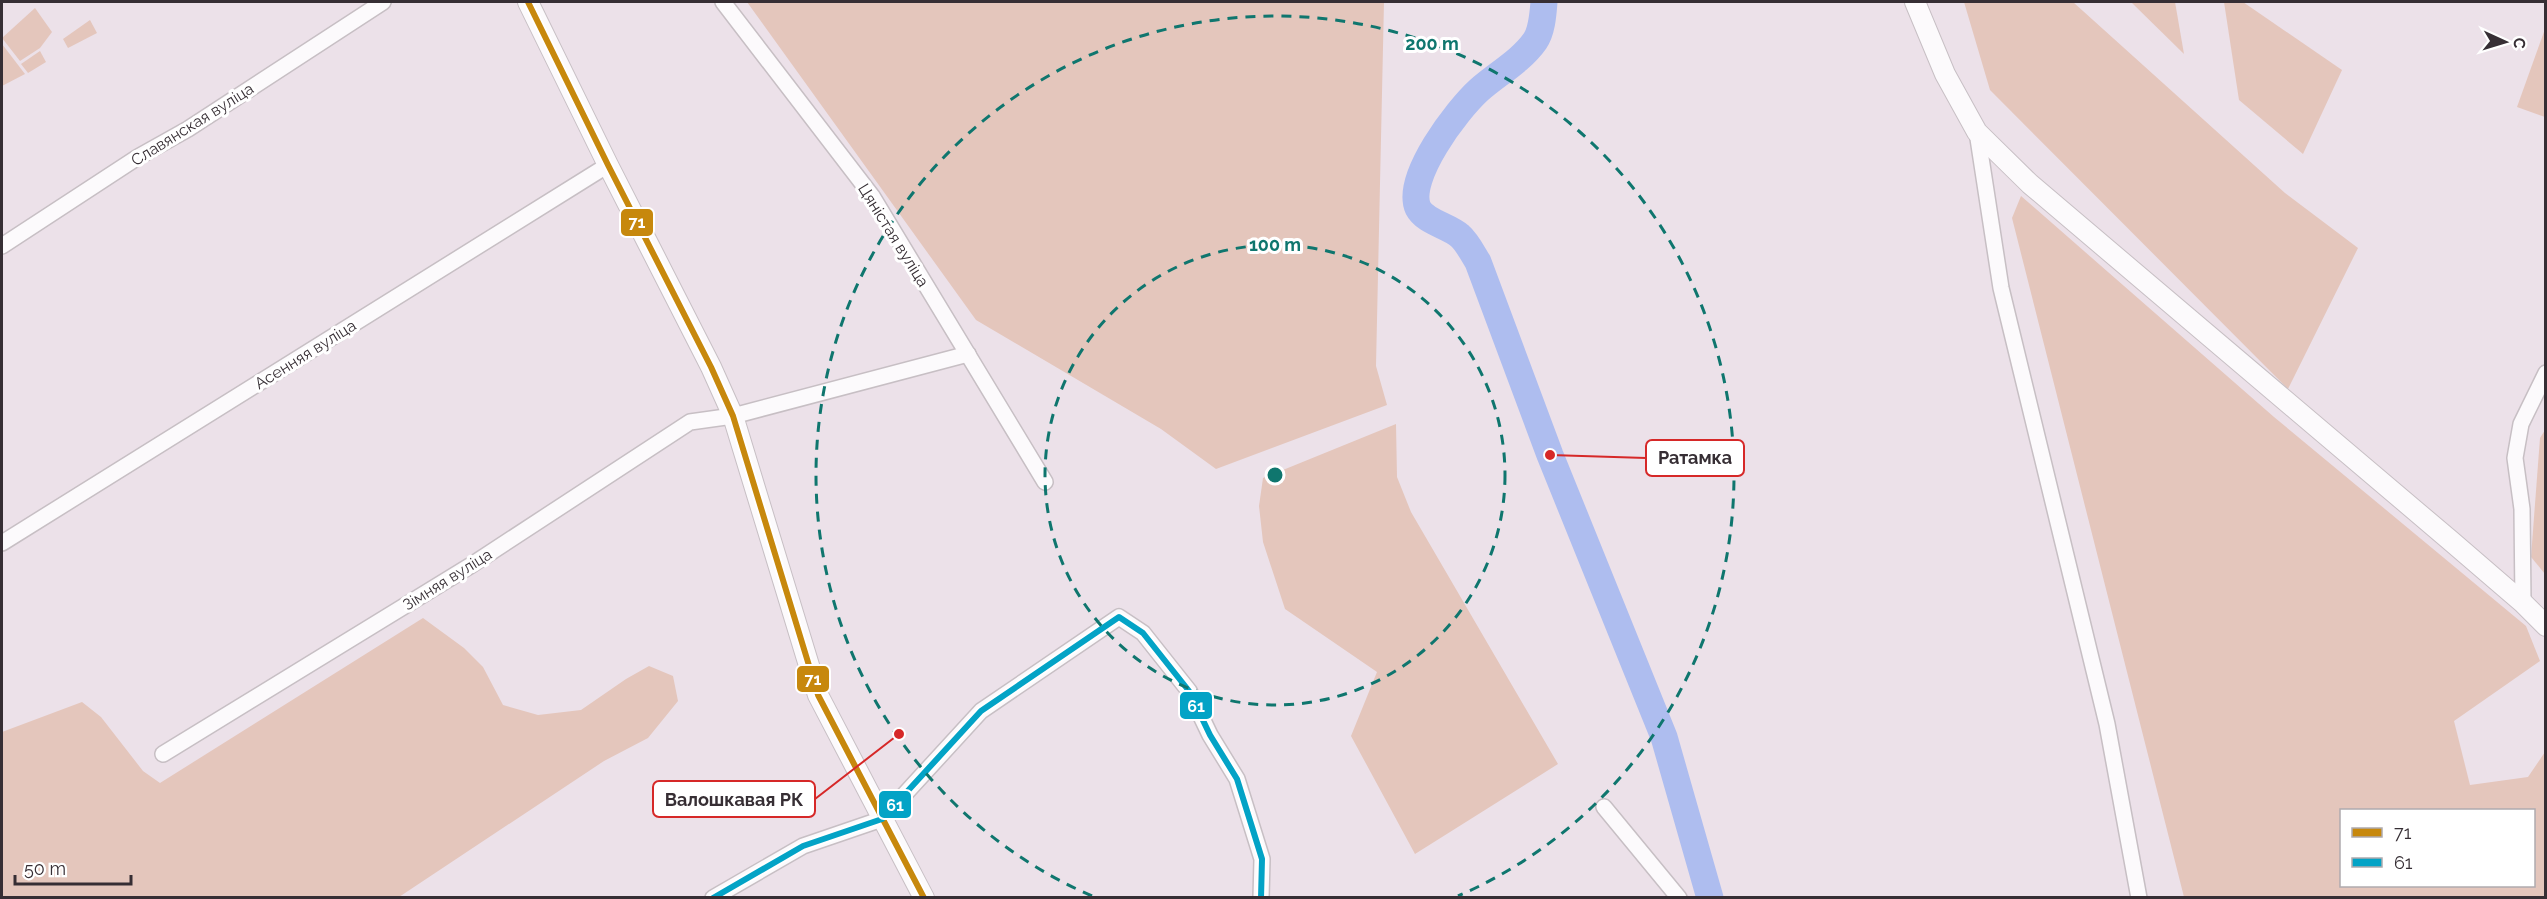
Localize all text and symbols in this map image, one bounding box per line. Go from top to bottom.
north arrow [2475,12,2535,72]
text: 200 m [1405,33,1459,54]
text: С [2510,37,2529,49]
street label: Славянская вуліца [127,79,257,170]
street label: Цяністая вуліца [854,180,933,290]
line badge: 71 [620,208,654,237]
text: 71 [629,213,646,232]
text: 100 m [1249,234,1301,255]
street label: Асенняя вуліца [251,316,359,393]
callout: Ратамка [1646,440,1744,476]
text: Ратамка [1658,447,1732,468]
centre of rings [1265,465,1285,485]
street label: Зімняя вуліца [399,545,495,614]
line badge: 71 [796,665,830,693]
text: 71 [805,670,822,689]
line badge: 61 [1179,691,1213,720]
text: 61 [1187,697,1205,716]
callout: Валошкавая РК [653,781,815,817]
text: Валошкавая РК [665,789,804,810]
line badge: 61 [878,790,912,819]
text: 61 [886,796,904,815]
legend [2340,809,2535,887]
text: 71 [2394,822,2412,843]
scale bar [15,848,130,886]
text: 61 [2394,852,2413,873]
text: 50 m [24,858,66,879]

